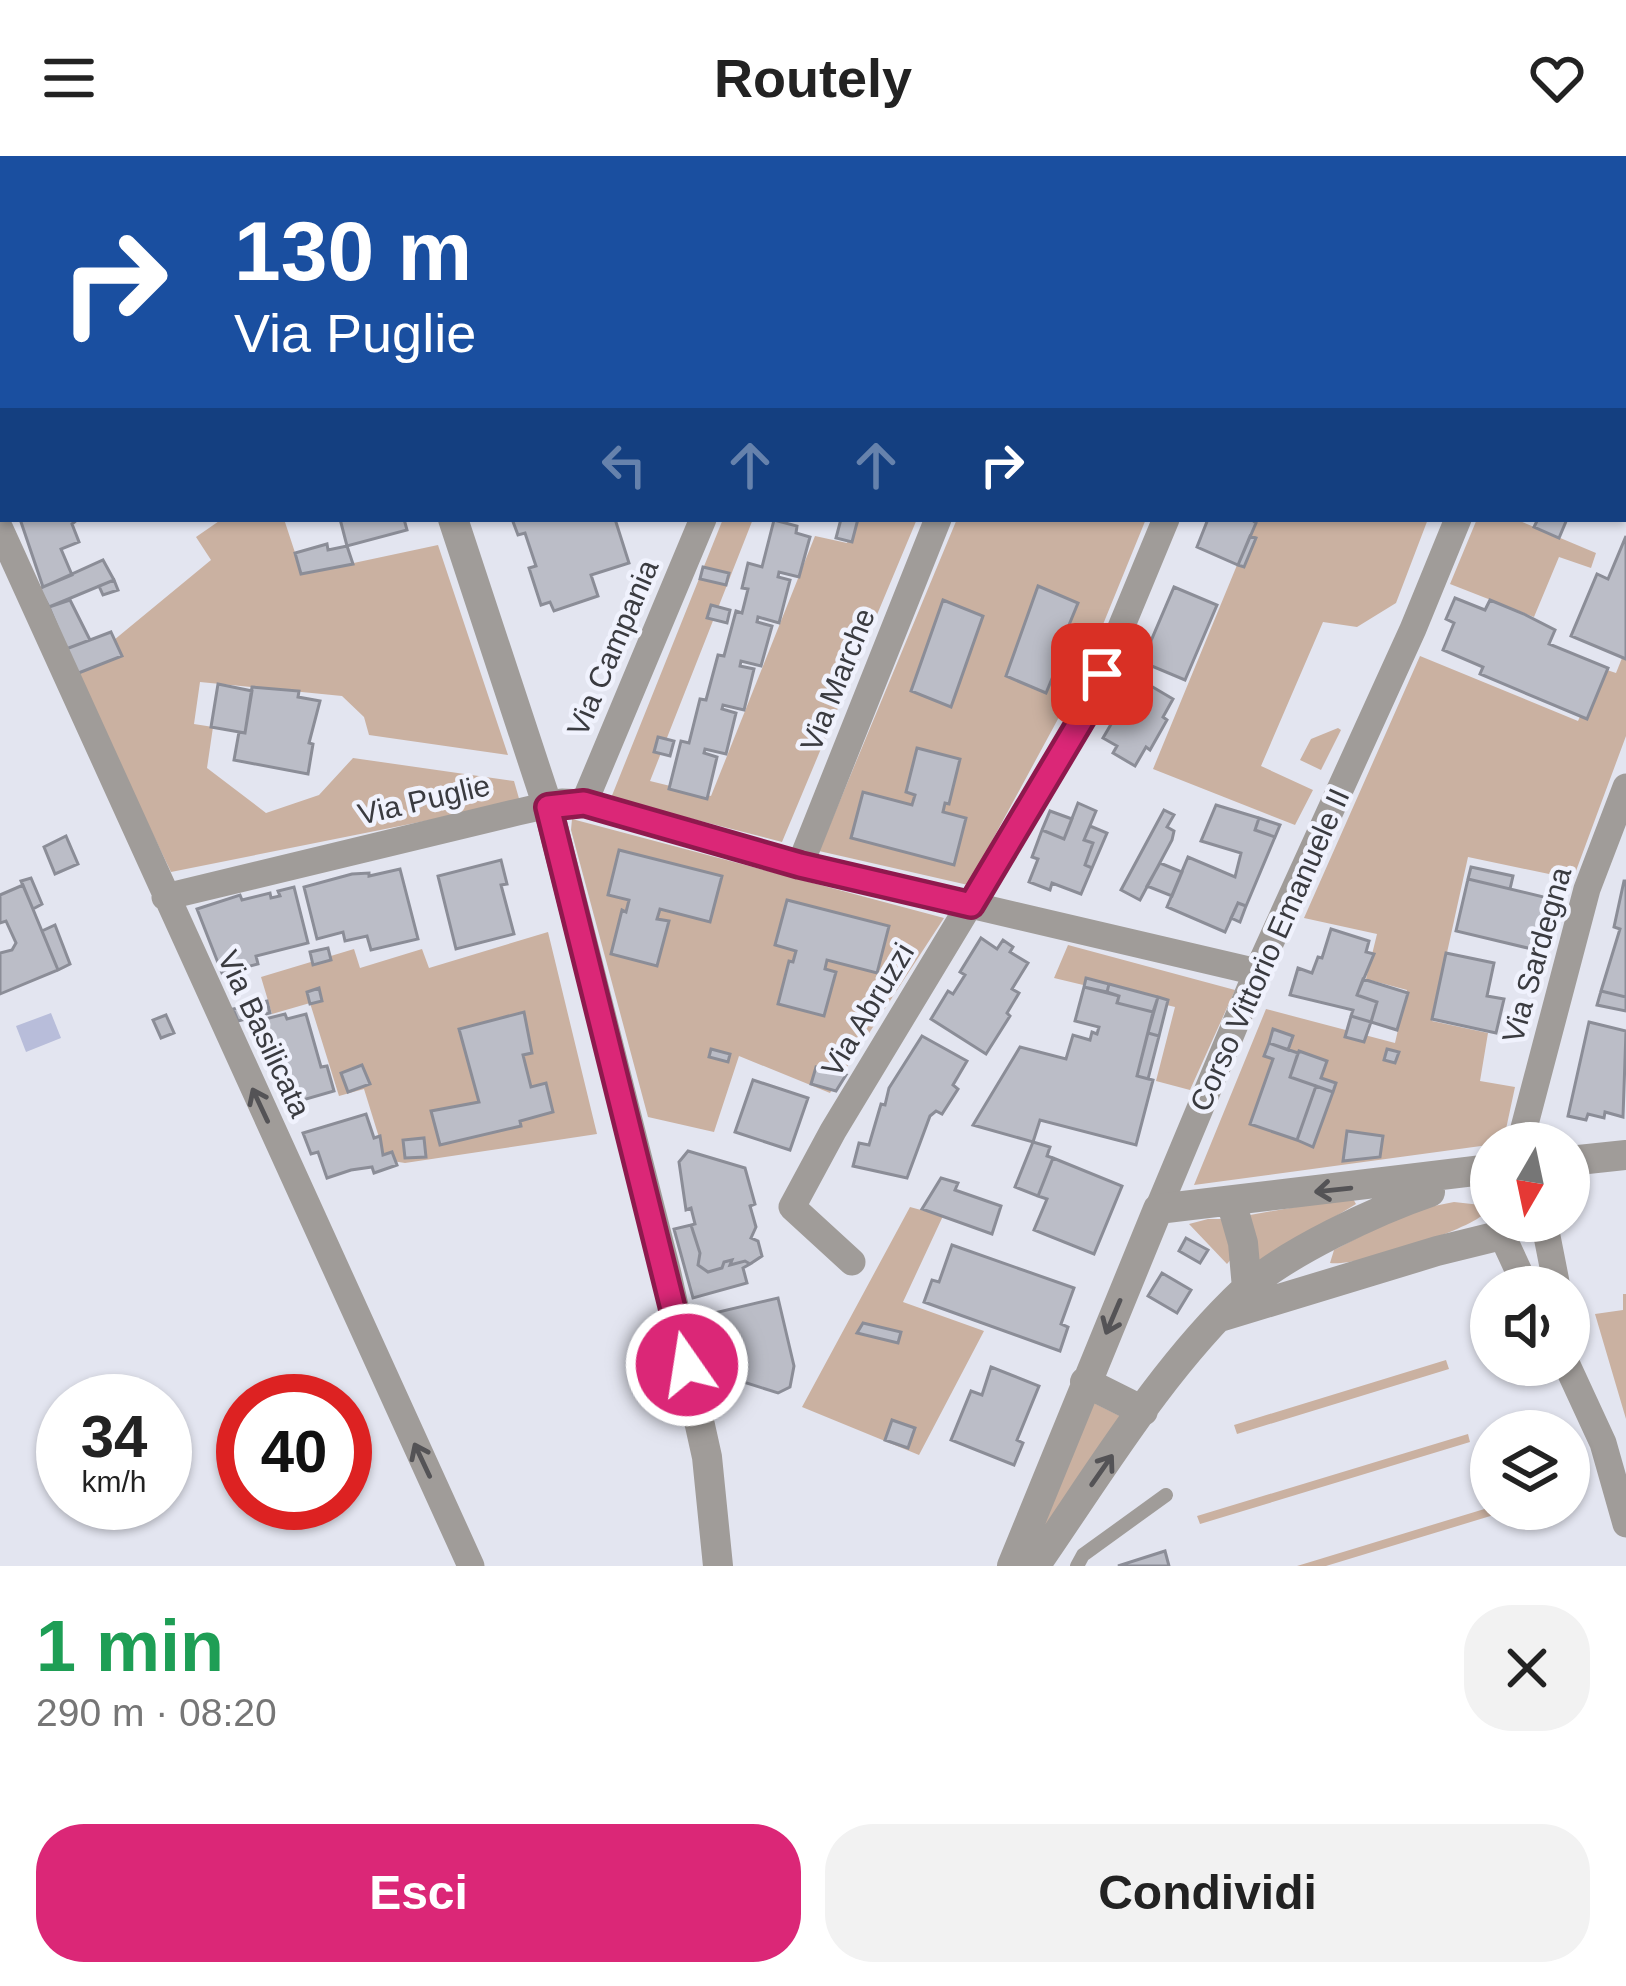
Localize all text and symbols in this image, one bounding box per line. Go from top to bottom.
icon: menu [36,45,102,111]
icon: heart [1524,45,1590,111]
text: Routely [714,48,912,108]
icon: right [36,204,192,360]
text: 130 m [234,204,472,298]
text: Via Puglie [234,303,476,363]
icon: left [591,432,657,498]
icon: ahead [717,432,783,498]
icon: ahead [843,432,909,498]
icon: right [969,432,1035,498]
street label: Via Campania [561,555,665,741]
street label: Via Marche [794,604,881,756]
pin [1051,623,1153,725]
icon: arrive [1069,641,1135,707]
street label: Via Puglie [355,768,493,831]
street label: Corso Vittorio Emanuele II [1183,783,1356,1116]
street label: Via Sardegna [1496,863,1577,1047]
street label: Via Abruzzi [815,937,920,1082]
street label: Via Basilicata [212,945,317,1122]
one-way arrow [248,1088,270,1124]
north arrow [1470,1122,1590,1242]
map controls [1470,1122,1590,1530]
one-way arrow [1315,1180,1354,1202]
button: sound [1470,1266,1590,1386]
one-way arrow [1101,1297,1122,1334]
position arrow [624,1302,750,1428]
speed limit sign: 40 [216,1374,372,1530]
text: 34 [81,1403,147,1470]
button: layers [1470,1410,1590,1530]
one-way arrow [410,1443,432,1479]
one-way arrow [1089,1454,1114,1487]
text: km/h [81,1465,147,1498]
button: close [1464,1605,1590,1731]
text: 1 min [36,1606,224,1686]
text: 290 m · 08:20 [36,1691,277,1734]
button: Esci [36,1824,801,1962]
button: Condividi [825,1824,1590,1962]

